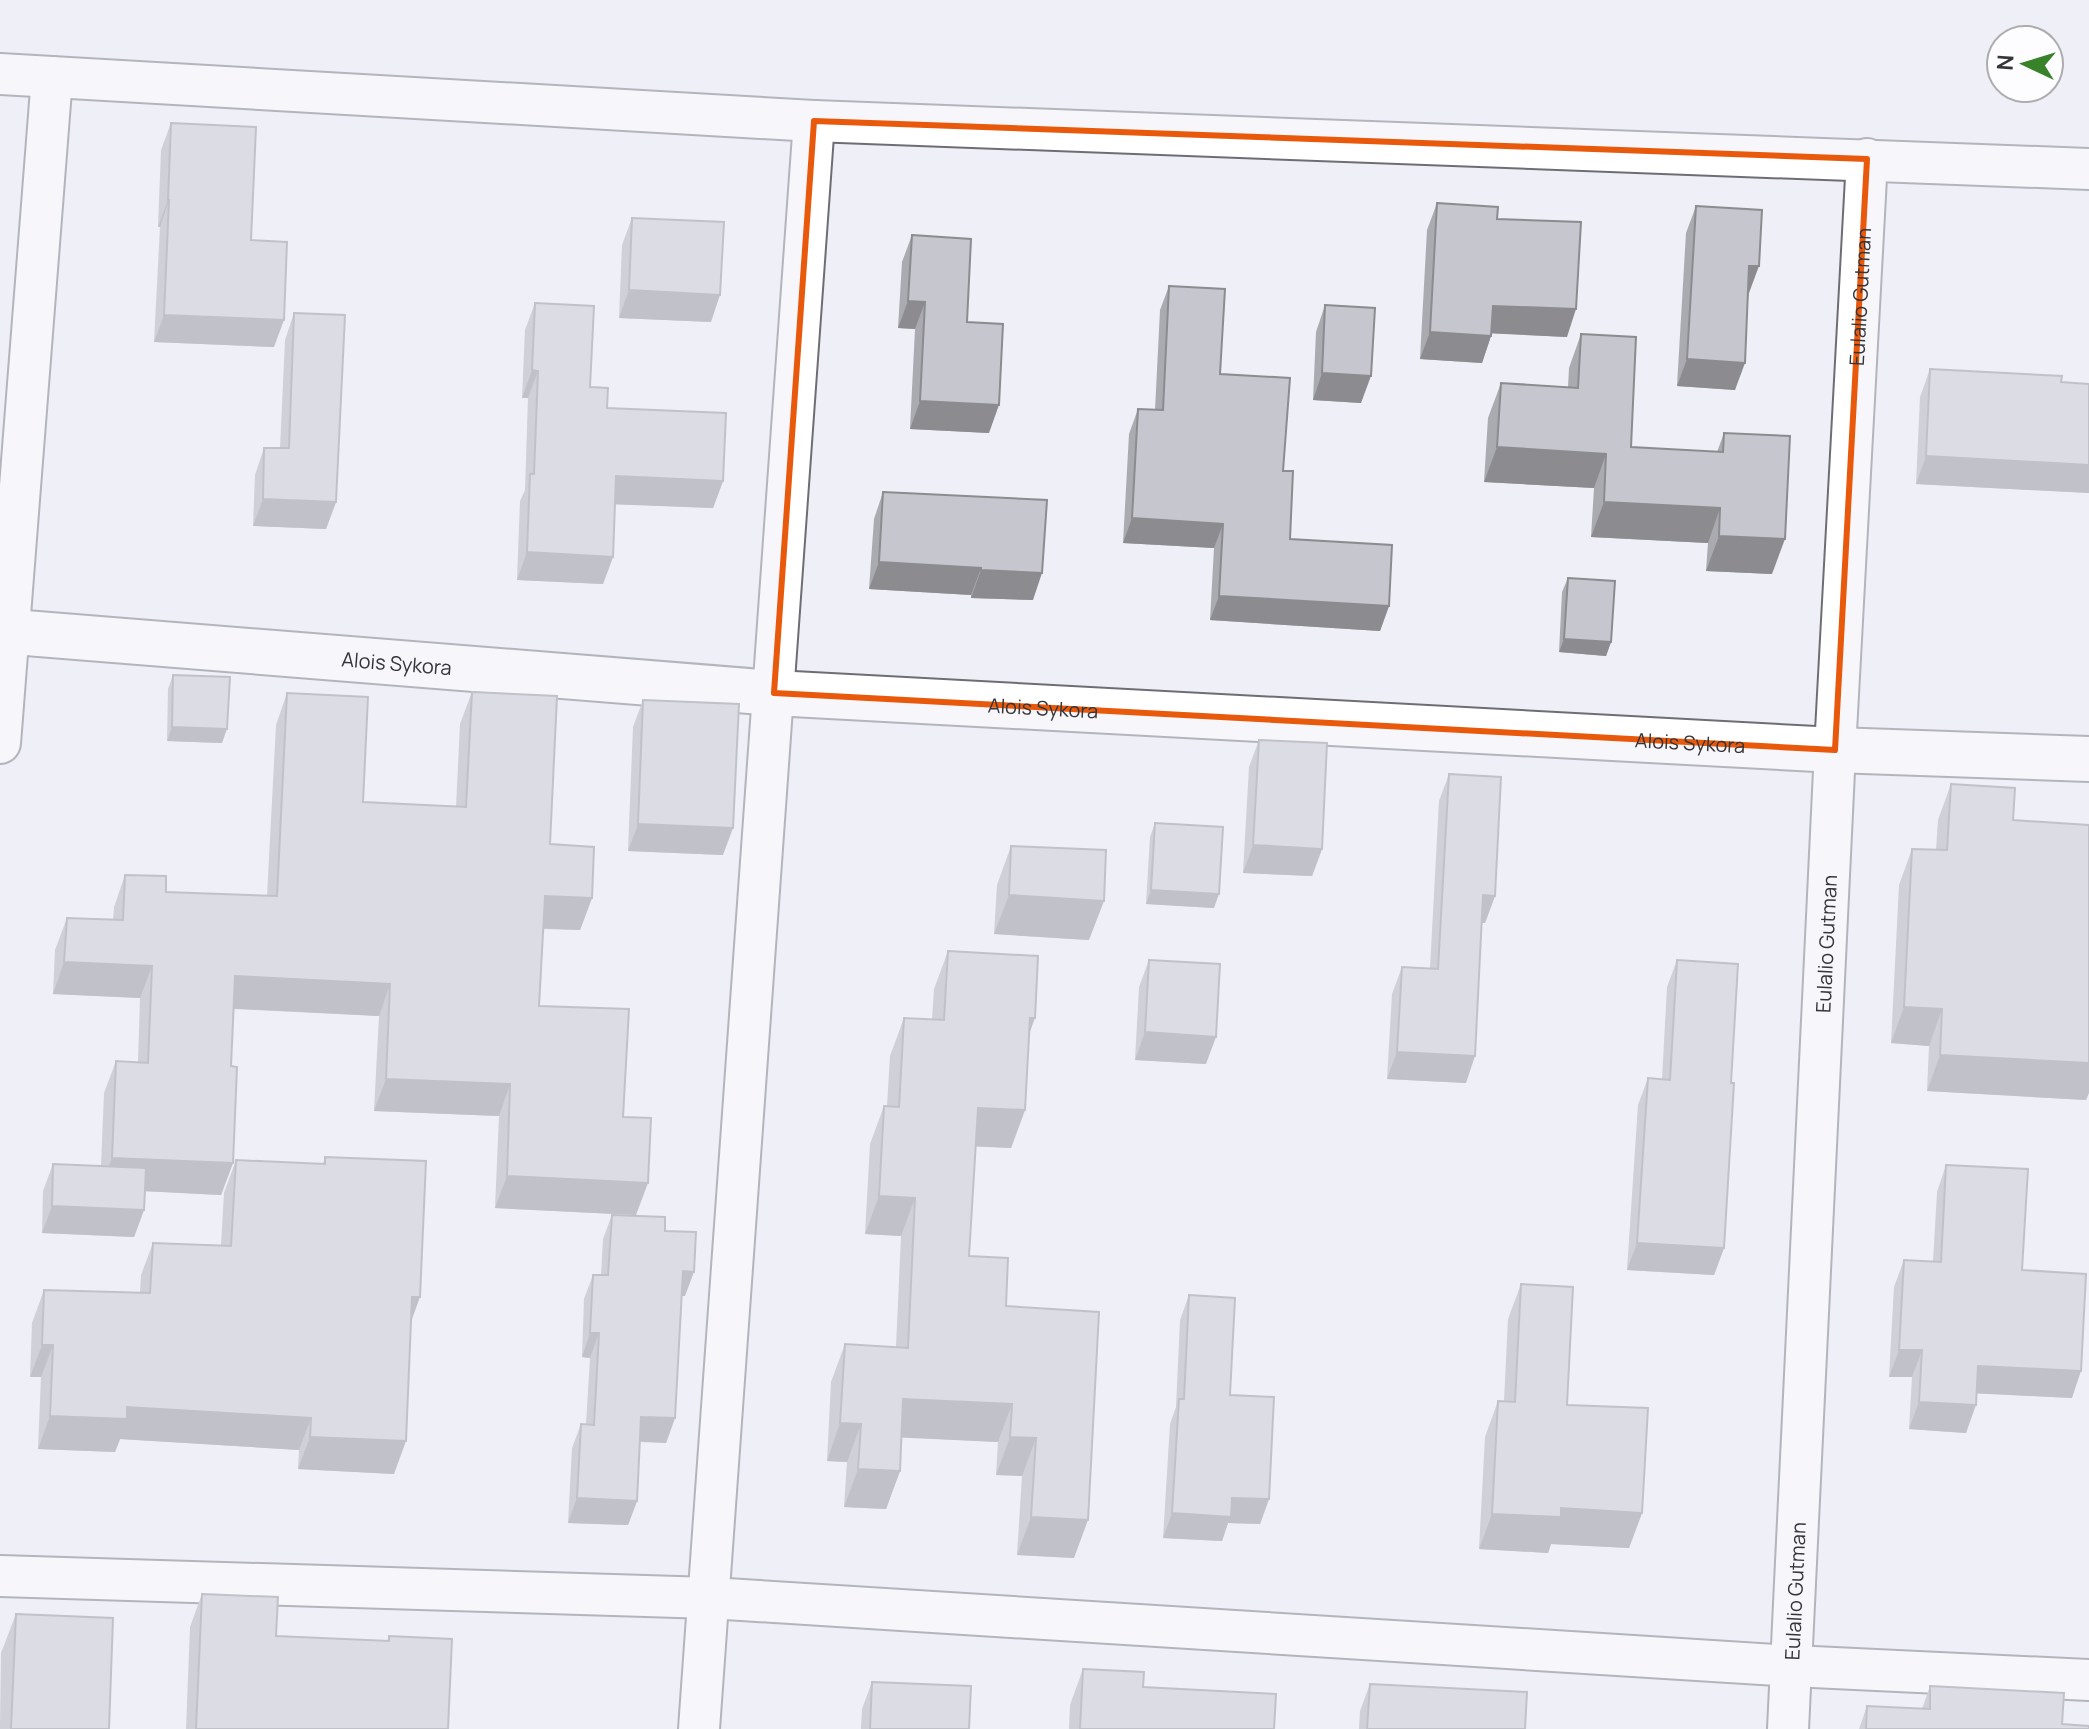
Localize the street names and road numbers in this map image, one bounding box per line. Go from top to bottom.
street label: Eulalio Gutman [1842,227,1877,367]
street label: Alois Sykora [341,645,453,681]
street label: Alois Sykora [987,691,1099,724]
street label: Alois Sykora [1634,726,1746,759]
street label: Eulalio Gutman [1809,874,1842,1014]
street label: Eulalio Gutman [1778,1521,1811,1661]

